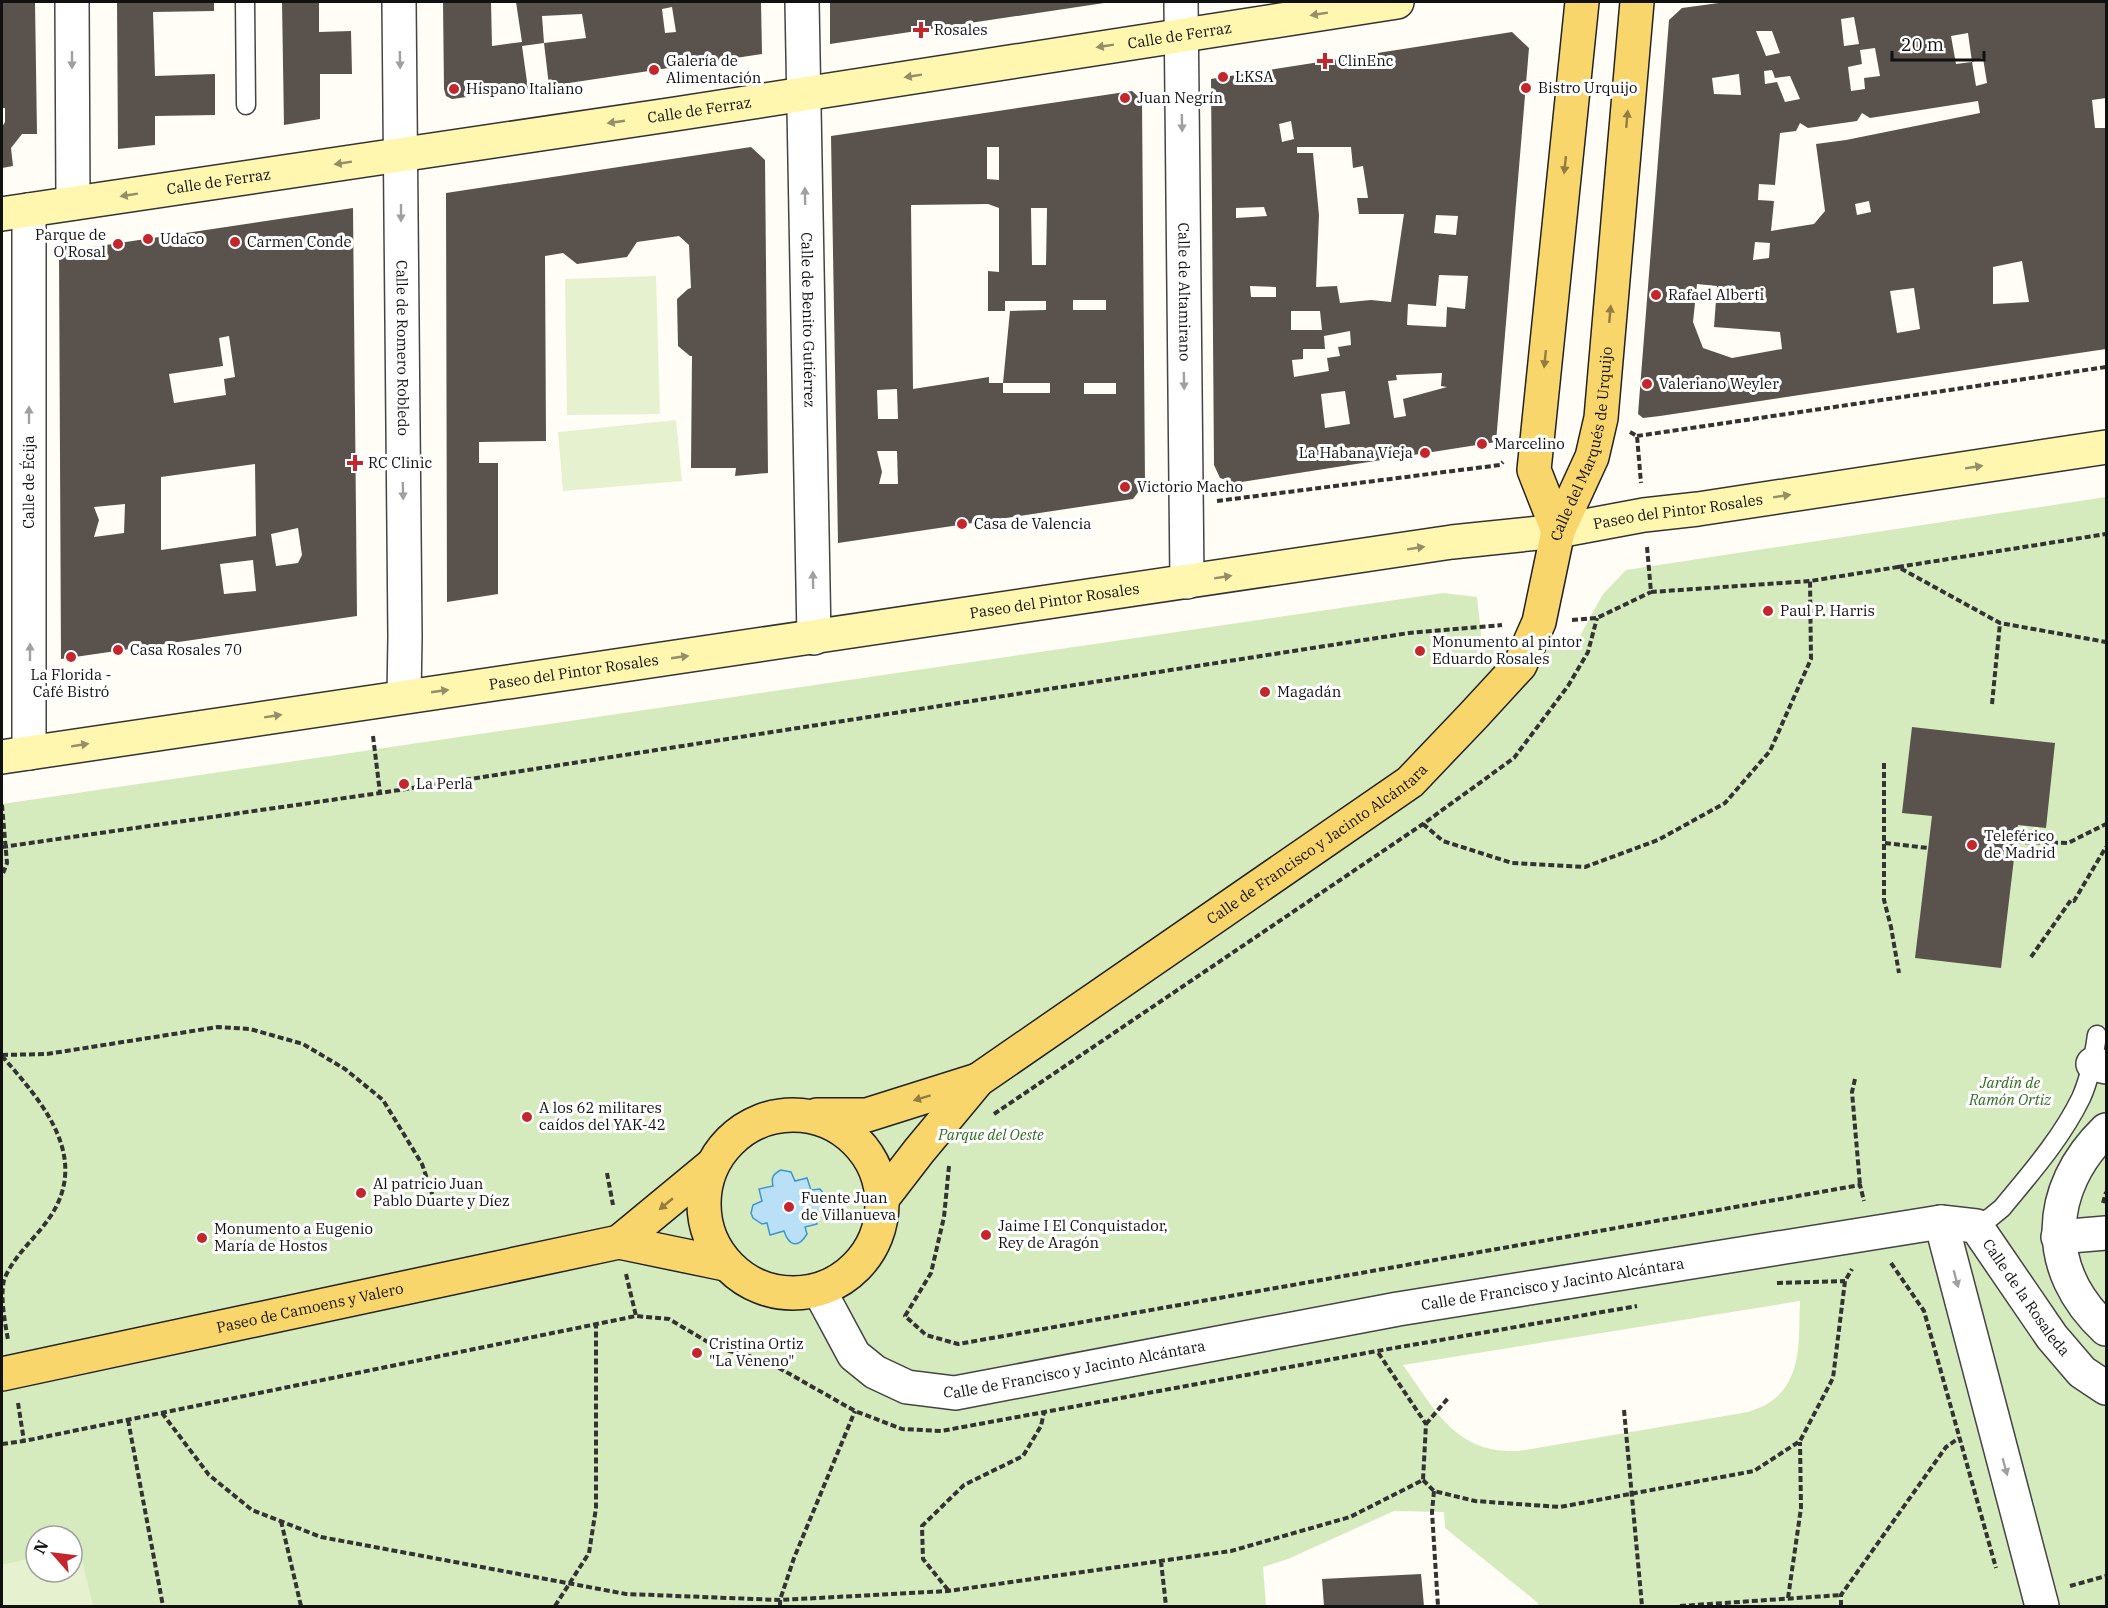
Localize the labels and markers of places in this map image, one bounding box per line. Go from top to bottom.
place label: Rosales [934,20,988,39]
marker: Rosales [912,21,930,39]
place label: Galería de Alimentación [666,51,762,87]
place label: ClinEnc [1338,51,1394,70]
marker: ClinEnc [1316,52,1334,70]
marker: Galería de Alimentación [647,63,661,77]
place label: LKSA [1235,67,1274,86]
marker: LKSA [1216,70,1230,84]
place label: Bistro Urquijo [1538,78,1638,97]
place label: Hispano Italiano [466,79,583,98]
marker: Bistro Urquijo [1519,81,1533,95]
marker: Hispano Italiano [447,82,461,96]
place label: Juan Negrín [1137,88,1223,107]
marker: Juan Negrín [1118,91,1132,105]
place label: Parque de O'Rosal [35,225,106,261]
place label: Udaco [160,229,204,248]
marker: Udaco [141,232,155,246]
place label: Carmen Conde [247,232,352,251]
marker: Carmen Conde [228,235,242,249]
marker: Parque de O'Rosal [111,237,125,251]
place label: Rafael Alberti [1668,285,1764,304]
marker: Rafael Alberti [1649,288,1663,302]
place label: Valeriano Weyler [1659,374,1779,393]
marker: Valeriano Weyler [1640,377,1654,391]
place label: Marcelino [1494,434,1565,453]
marker: Marcelino [1475,437,1489,451]
place label: La Habana Vieja [1299,443,1413,462]
marker: La Habana Vieja [1418,446,1432,460]
place label: RC Clinic [368,453,432,472]
marker: RC Clinic [346,454,364,472]
place label: Victorio Macho [1137,477,1243,496]
marker: Victorio Macho [1118,480,1132,494]
place label: Casa de Valencia [974,514,1091,533]
marker: Casa de Valencia [955,517,969,531]
place label: Paul P. Harris [1780,601,1875,620]
marker: Paul P. Harris [1761,604,1775,618]
place label: Monumento al pintor Eduardo Rosales [1432,632,1582,668]
place label: Casa Rosales 70 [130,640,242,659]
marker: Casa Rosales 70 [111,643,125,657]
marker: Monumento al pintor Eduardo Rosales [1413,644,1427,658]
marker: La Florida - Café Bistró [64,650,78,664]
place label: La Florida - Café Bistró [31,665,112,701]
place label: Magadán [1277,682,1342,701]
marker: Magadán [1258,685,1272,699]
place label: La Perla [416,774,473,793]
marker: La Perla [397,777,411,791]
place label: Teleférico de Madrid [1984,826,2056,862]
marker: Teleférico de Madrid [1965,838,1979,852]
place label: A los 62 militares caídos del YAK-42 [539,1098,666,1134]
marker: A los 62 militares caídos del YAK-42 [520,1110,534,1124]
place label: Al patricio Juan Pablo Duarte y Díez [373,1174,510,1210]
marker: Al patricio Juan Pablo Duarte y Díez [354,1186,368,1200]
place label: Fuente Juan de Villanueva [801,1188,896,1224]
marker: Fuente Juan de Villanueva [782,1200,796,1214]
place label: Jaime I El Conquistador, Rey de Aragón [998,1216,1168,1252]
place label: Monumento a Eugenio María de Hostos [214,1219,373,1255]
marker: Jaime I El Conquistador, Rey de Aragón [979,1228,993,1242]
marker: Monumento a Eugenio María de Hostos [195,1231,209,1245]
place label: Cristina Ortiz "La Veneno" [709,1334,804,1370]
marker: Cristina Ortiz "La Veneno" [690,1346,704,1360]

